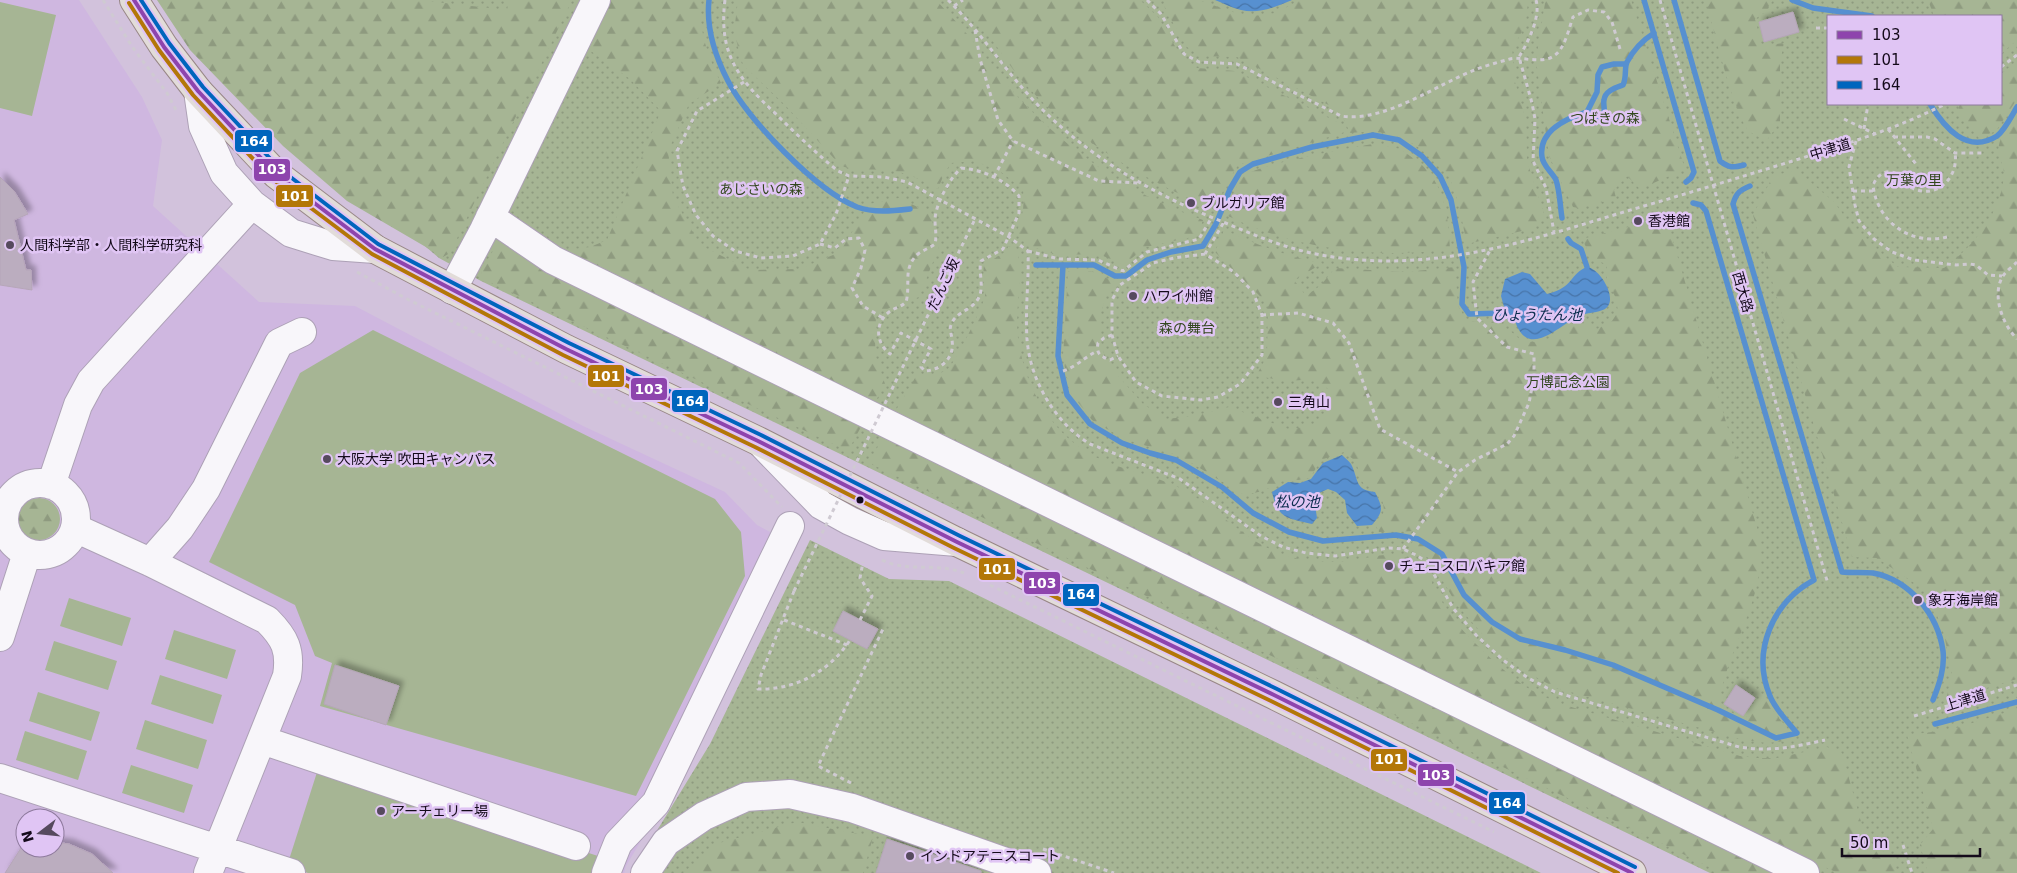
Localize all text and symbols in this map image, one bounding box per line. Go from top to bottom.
legend [1827,15,2002,105]
text: 103 [1872,26,1901,44]
text: 101 [1872,51,1901,69]
text: 164 [1872,76,1901,94]
park label: つばきの森 [1570,110,1640,126]
line badge: 164 [234,129,273,153]
text: 164 [239,133,269,149]
street label: 中津道 [1808,135,1852,163]
line badge: 103 [253,158,291,182]
text: 103 [257,161,287,177]
park label: 万葉の里 [1886,172,1942,188]
park label: あじさいの森 [719,181,803,197]
line badge: 101 [275,184,314,208]
text: 101 [280,188,310,204]
place label: ブルガリア館 [1201,195,1285,211]
marker: ブルガリア館 [1185,197,1197,209]
place label: 香港館 [1648,213,1690,229]
marker: 香港館 [1632,215,1644,227]
place label: 人間科学部・人間科学研究科 [20,237,202,253]
marker: 人間科学部・人間科学研究科 [4,239,16,251]
street label: だんご坂 [924,255,962,313]
street label: 西大路 [1730,270,1756,314]
place label: ハワイ州館 [1143,288,1213,304]
marker: ハワイ州館 [1127,290,1139,302]
water label: ひょうたん池 [1492,306,1584,324]
park label: 森の舞台 [1159,320,1215,336]
line badge: 101 [587,364,625,388]
text: 101 [591,368,621,384]
park label: 万博記念公園 [1526,374,1610,390]
line badge: 103 [630,377,668,401]
text: 103 [634,381,664,397]
line badge: 164 [671,389,709,413]
text: 164 [675,393,705,409]
place label: 三角山 [1288,394,1330,410]
marker: 三角山 [1272,396,1284,408]
place label: 大阪大学 吹田キャンパス [337,451,495,467]
marker: 大阪大学 吹田キャンパス [321,453,333,465]
water label: 松の池 [1274,493,1321,511]
unlabelled marker [855,495,865,505]
line badge: 101 [978,557,1016,581]
place label: チェコスロバキア館 [1399,558,1525,574]
marker: チェコスロバキア館 [1383,560,1395,572]
text: 101 [982,561,1012,577]
line badge: 103 [1023,571,1061,595]
text: 103 [1027,575,1057,591]
line badge: 164 [1062,583,1100,607]
text: 164 [1066,586,1096,602]
place label: 象牙海岸館 [1928,592,1998,608]
marker: 象牙海岸館 [1912,594,1924,606]
street label: 上津道 [1943,686,1987,714]
line badge: 101 [1370,748,1408,772]
text: 101 [1374,751,1404,767]
line badge: 103 [1417,763,1455,787]
text: 103 [1421,767,1451,783]
line badge: 164 [1488,791,1526,815]
text: 164 [1492,795,1522,811]
place label: アーチェリー場 [391,803,488,819]
marker: アーチェリー場 [375,805,387,817]
north arrow [15,808,65,858]
scale bar [1842,826,1980,858]
text: N [18,829,37,844]
text: 50 m [1850,834,1888,852]
place label: インドアテニスコート [920,848,1060,864]
marker: インドアテニスコート [904,850,916,862]

